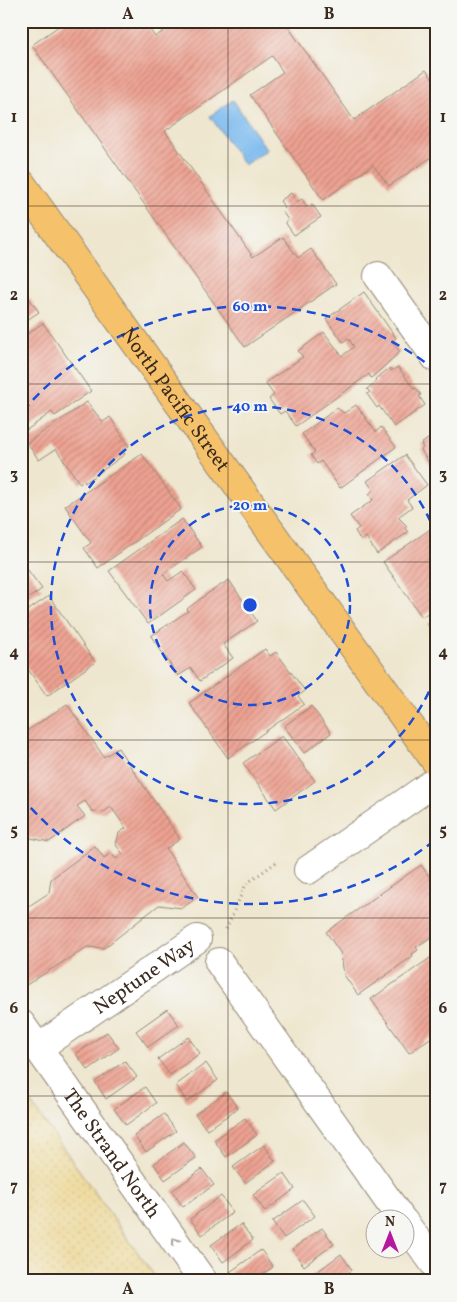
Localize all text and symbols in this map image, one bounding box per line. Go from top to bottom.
text: A [122,4,134,26]
text: B [324,4,335,26]
text: 1 [11,107,17,129]
text: 1 [440,107,446,129]
text: 2 [10,285,18,307]
text: 2 [439,285,447,307]
text: 60 m [233,297,268,318]
street label: North Pacific Street [113,323,236,478]
text: 40 m [232,397,268,418]
text: 3 [10,464,18,486]
text: 3 [439,464,447,486]
text: 20 m [233,496,268,517]
centre of rings [241,596,259,614]
text: 4 [9,642,19,664]
text: 4 [438,642,448,664]
text: 5 [10,820,18,842]
text: 5 [439,820,447,842]
street label: Neptune Way [88,932,201,1022]
text: 6 [10,998,19,1020]
text: 6 [439,998,448,1020]
street label: The Strand North [55,1083,166,1225]
text: 7 [10,1176,18,1198]
text: 7 [439,1176,447,1198]
north arrow [364,1210,414,1260]
text: N [385,1213,395,1232]
one-way arrow [172,1237,181,1247]
text: A [122,1279,134,1301]
text: B [324,1279,335,1301]

